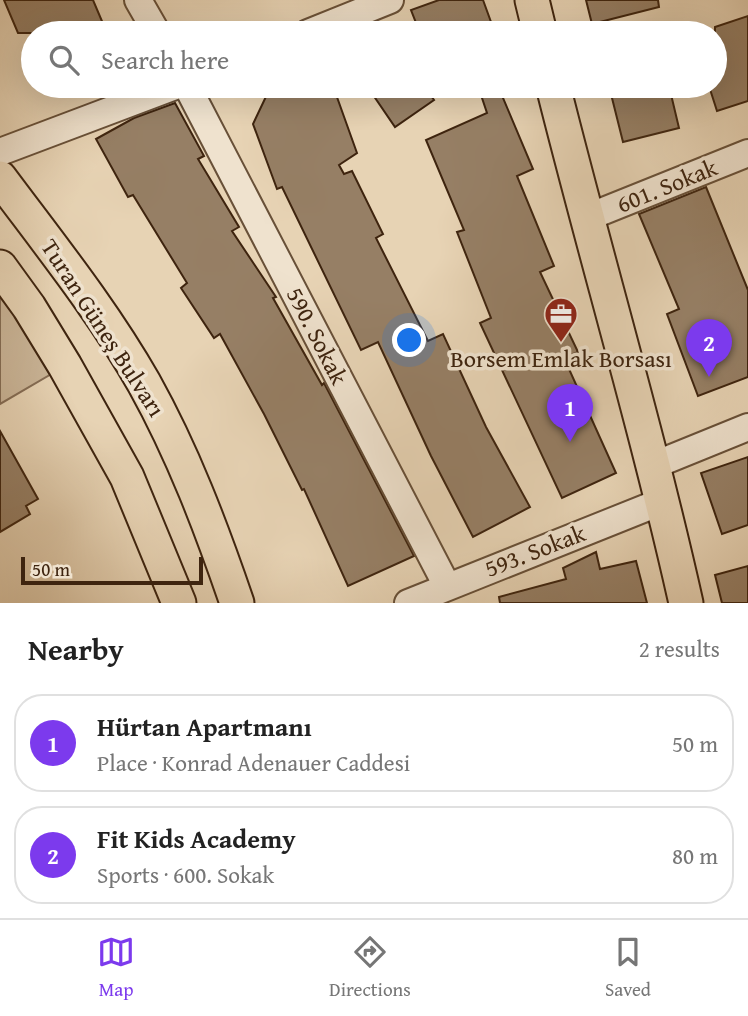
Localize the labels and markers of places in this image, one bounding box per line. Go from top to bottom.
office icon: Borsem Emlak Borsası [542,295,580,344]
pin: 2 [686,319,732,377]
place label: Borsem Emlak Borsası [450,341,672,376]
pin: 1 [547,384,593,442]

